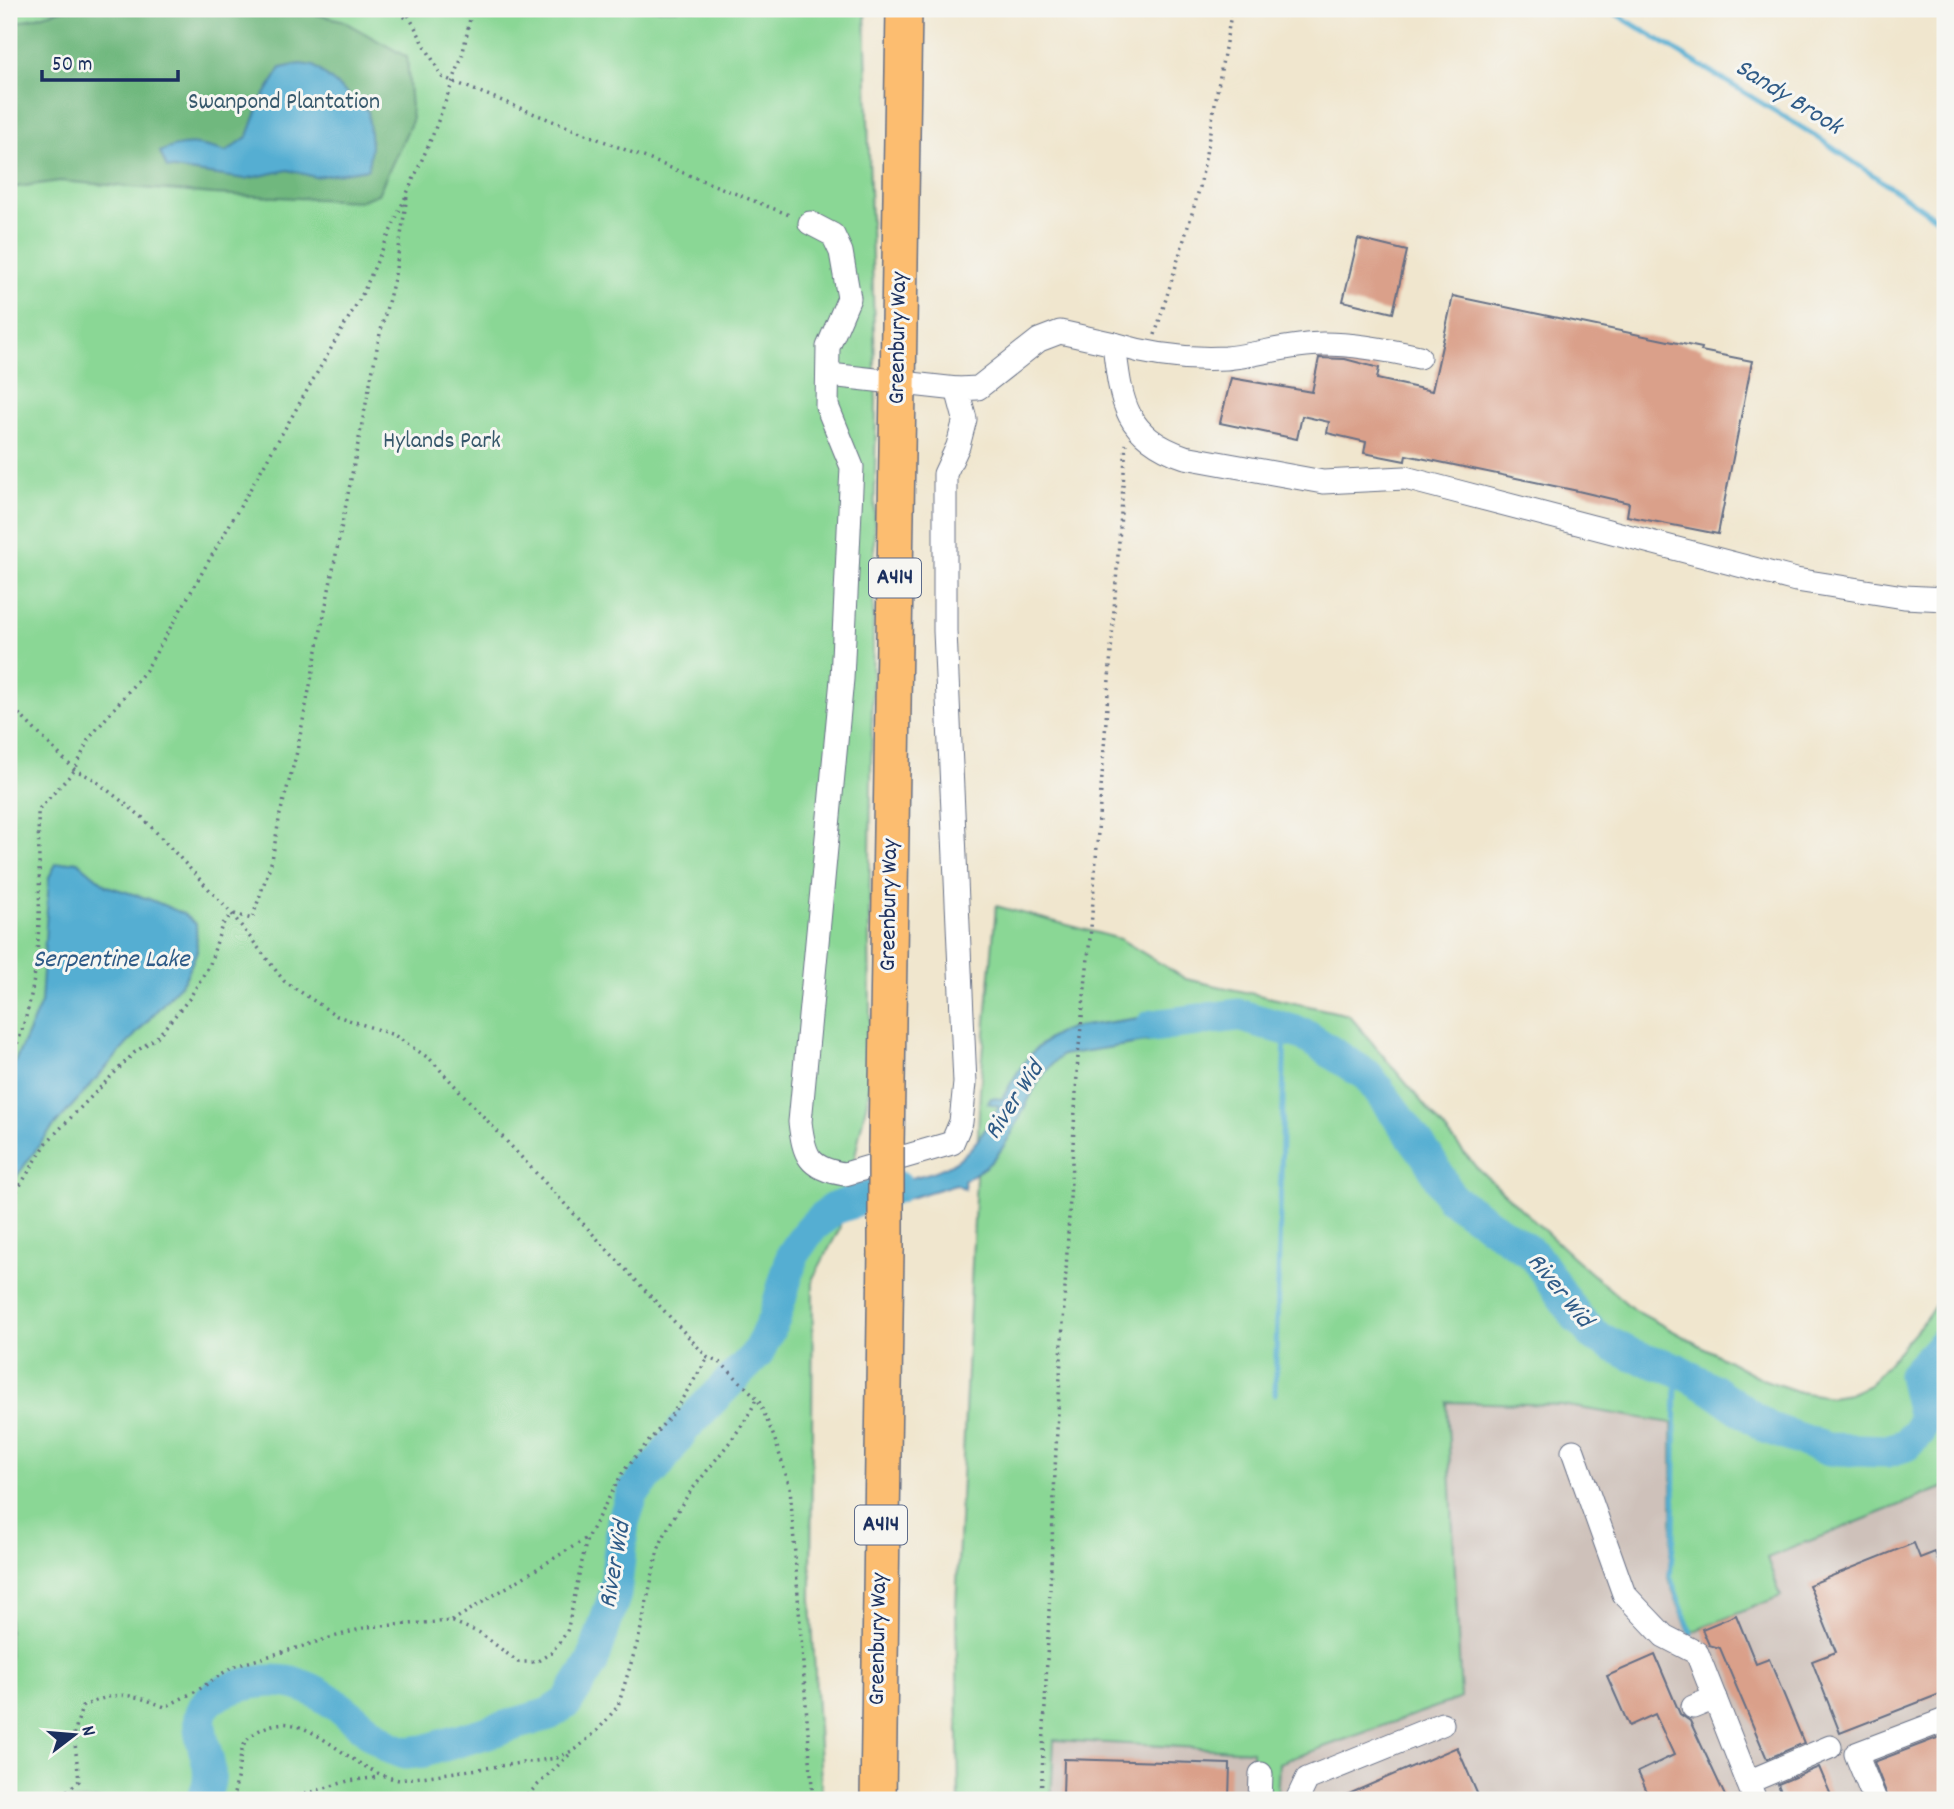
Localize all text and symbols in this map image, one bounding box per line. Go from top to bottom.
scale bar [42,38,178,82]
water label: Sandy Brook [1727,50,1851,147]
text: 50 m [52,51,92,81]
park label: Swanpond Plantation [188,86,380,120]
street label: Greenbury Way [881,270,917,405]
park label: Hylands Park [383,425,501,459]
road number: A414 [869,558,921,598]
street label: Greenbury Way [872,837,908,972]
water label: Serpentine Lake [33,942,191,979]
water label: River Wid [976,1052,1056,1148]
water label: River Wid [1517,1245,1603,1339]
road number: A414 [855,1506,907,1544]
water label: River Wid [590,1516,642,1611]
street label: Greenbury Way [861,1571,897,1706]
north arrow [38,1700,108,1770]
text: N [73,1723,101,1740]

